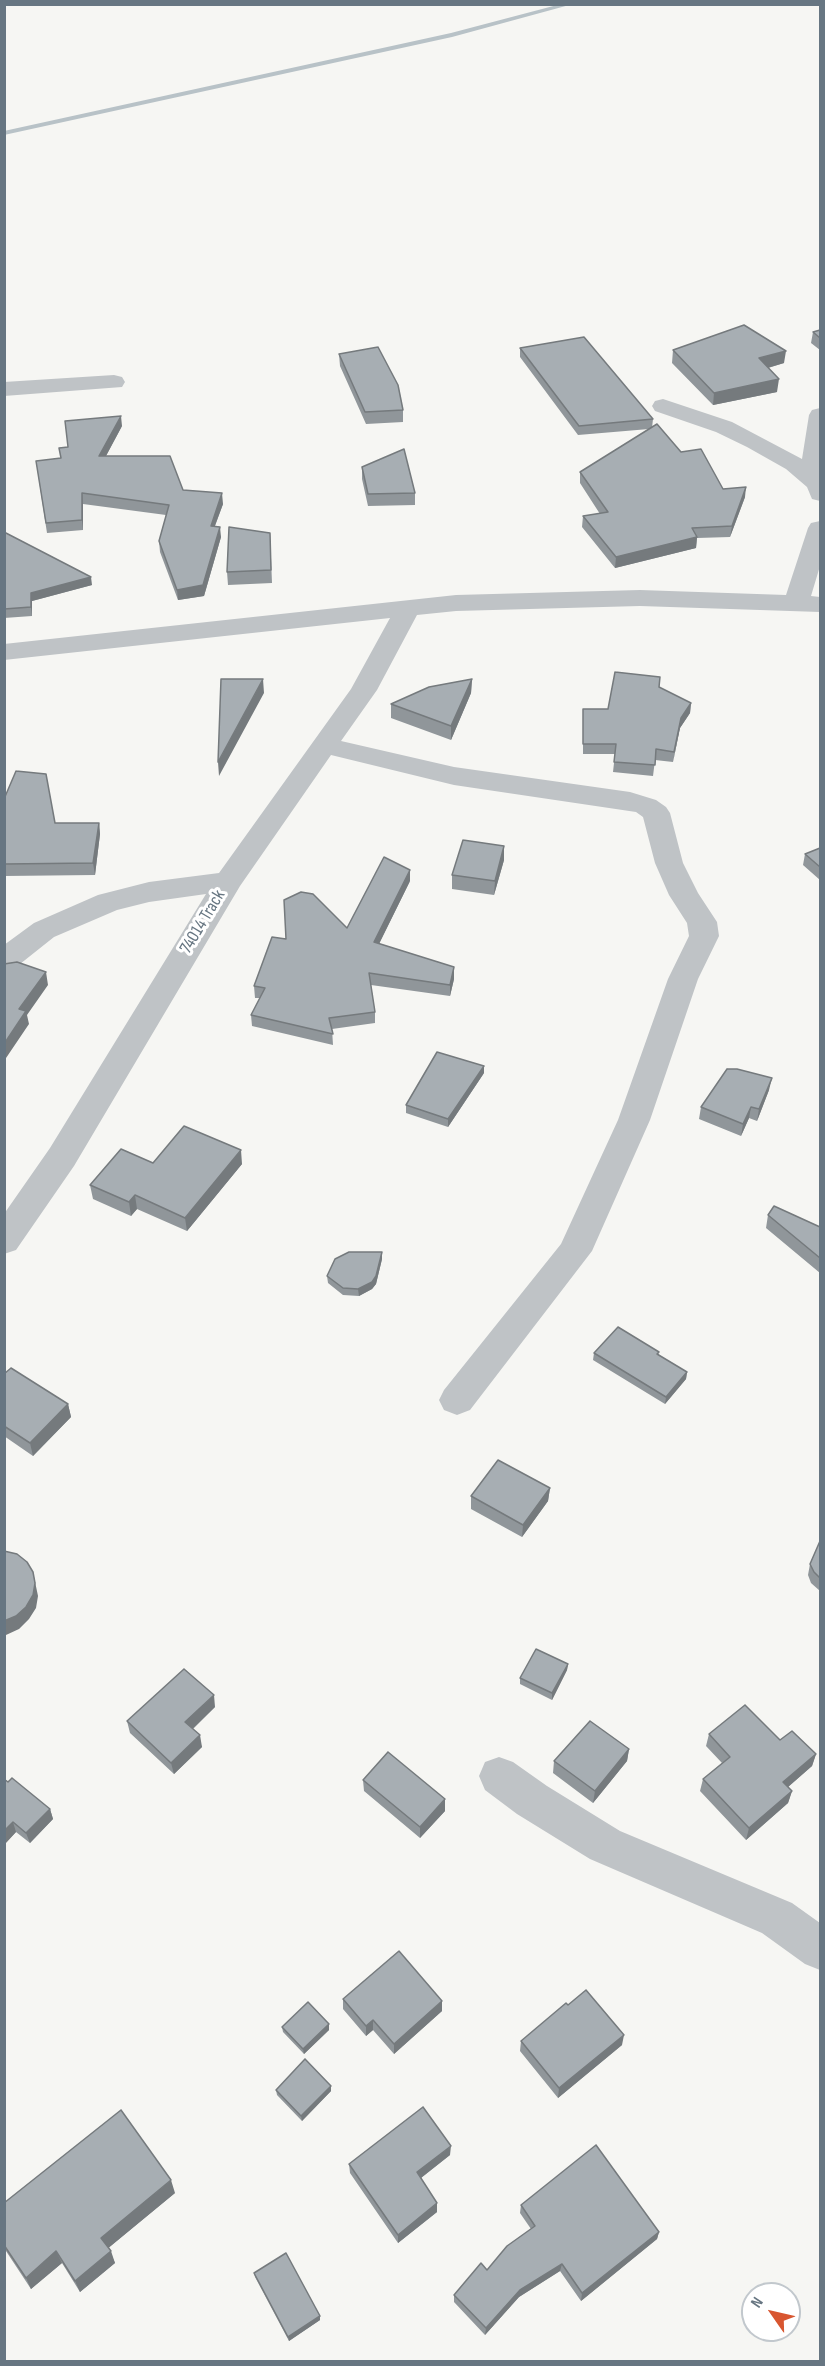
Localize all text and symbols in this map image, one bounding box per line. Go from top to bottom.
street label: 74014 Track [176,886,230,958]
north arrow [741,2282,801,2342]
text: N [747,2294,768,2312]

